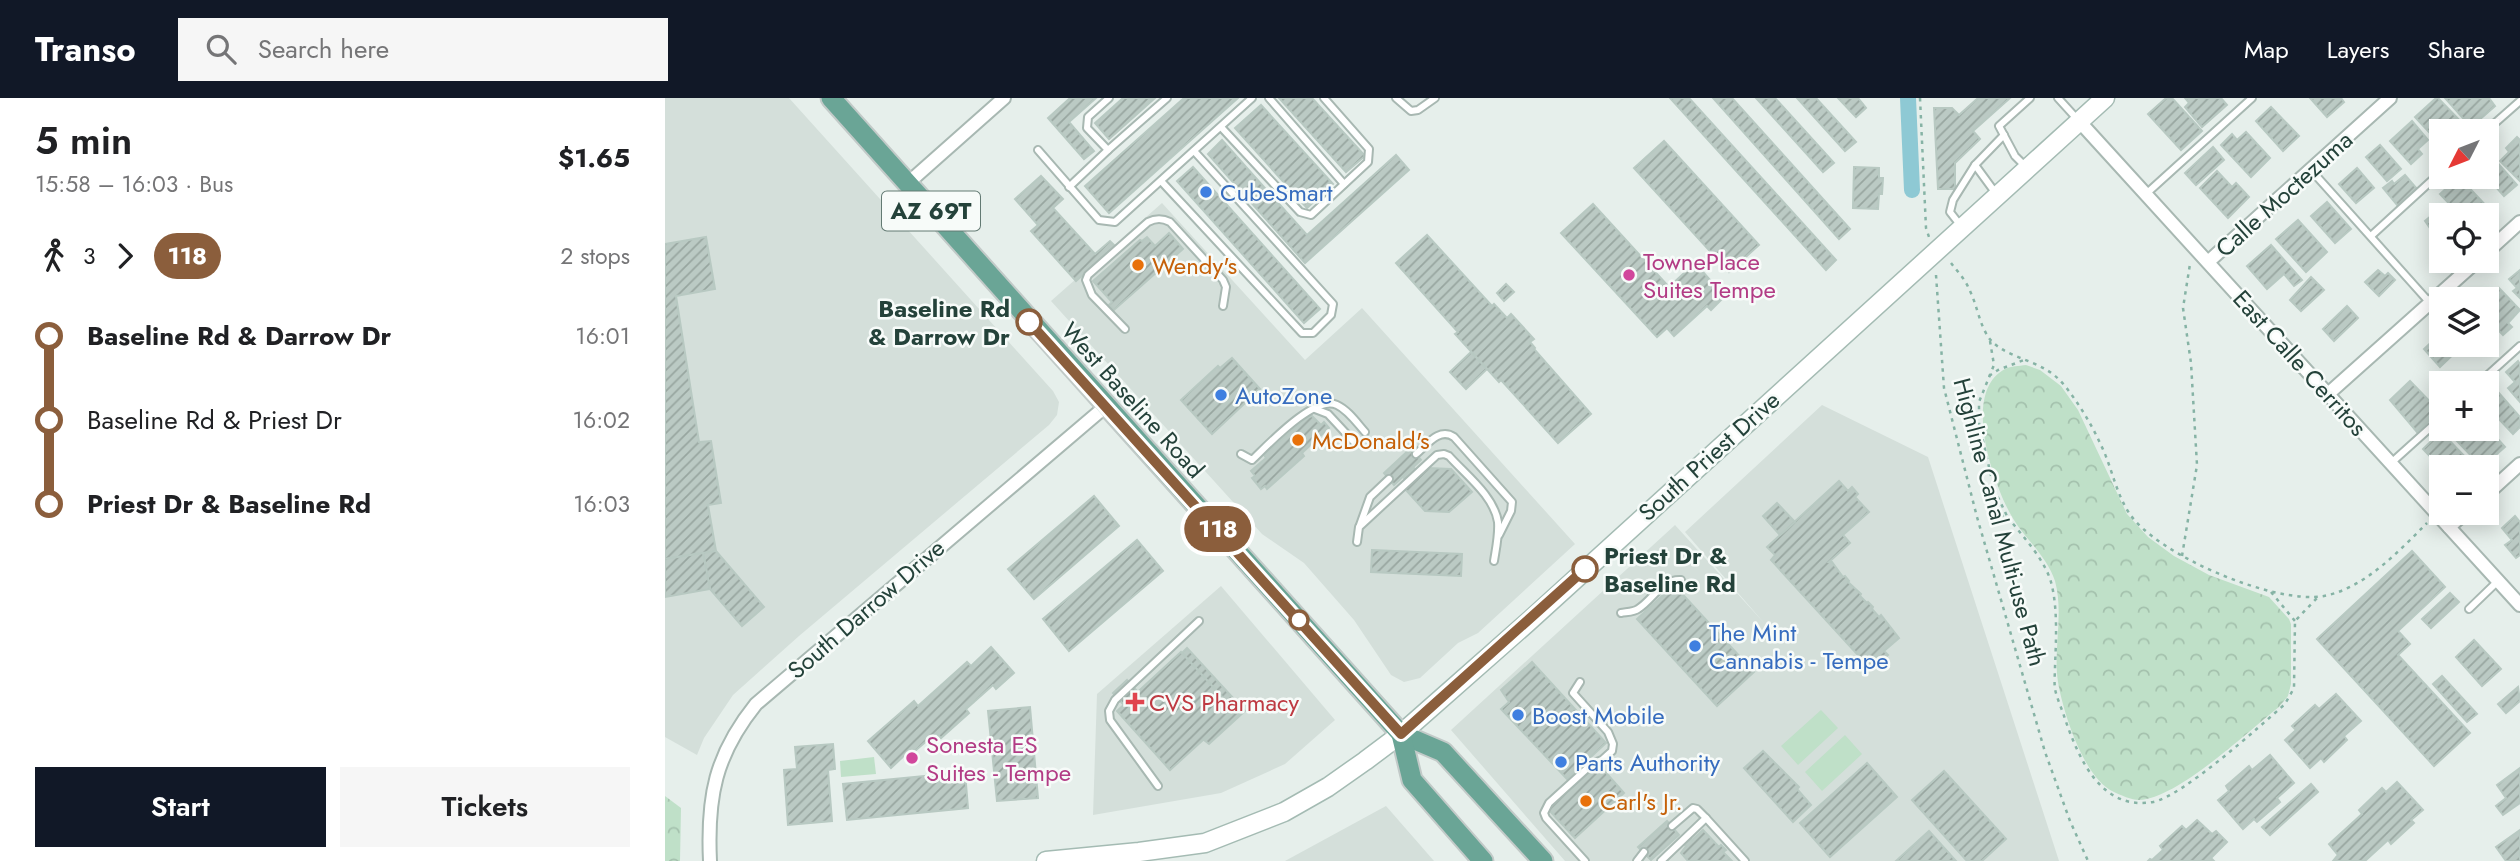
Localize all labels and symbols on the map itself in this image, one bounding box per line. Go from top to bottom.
north arrow [2429,119,2499,189]
street label: Calle Moctezuma [2208,123,2360,265]
place label: CubeSmart [1220,175,1333,210]
marker: CubeSmart [1198,184,1214,200]
road number: AZ 69T [882,192,980,230]
place label: TownePlace Suites Tempe [1643,244,1776,307]
place label: Wendy's [1152,248,1237,283]
marker: Wendy's [1130,257,1146,273]
marker: TownePlace Suites Tempe [1621,267,1637,283]
street label: East Calle Cerritos [2225,282,2375,444]
place label: Baseline Rd & Darrow Dr [868,291,1010,354]
marker: Baseline Rd & Darrow Dr [1016,309,1042,335]
street label: West Baseline Road [1053,314,1213,486]
street label: Highline Canal Multi-use Path [1945,374,2055,670]
place label: AutoZone [1235,378,1332,413]
street label: South Priest Drive [1630,383,1788,529]
marker: AutoZone [1213,387,1229,403]
place label: McDonald's [1312,423,1430,458]
marker: McDonald's [1290,432,1306,448]
line badge: 118 [1178,506,1258,552]
street label: South Darrow Drive [780,531,952,687]
place label: Priest Dr & Baseline Rd [1604,538,1736,601]
marker: Priest Dr & Baseline Rd [1572,556,1598,582]
unlabelled marker [1289,610,1309,630]
place label: The Mint Cannabis - Tempe [1709,615,1889,678]
marker: The Mint Cannabis - Tempe [1687,638,1703,654]
place label: CVS Pharmacy [1149,685,1300,720]
marker: CVS Pharmacy [1127,694,1143,710]
place label: Boost Mobile [1532,698,1665,733]
marker: Boost Mobile [1510,707,1526,723]
place label: Sonesta ES Suites - Tempe [926,727,1071,790]
place label: Parts Authority [1575,745,1720,780]
marker: Sonesta ES Suites - Tempe [904,750,920,766]
marker: Parts Authority [1553,754,1569,770]
place label: Carl's Jr. [1600,784,1683,819]
marker: Carl's Jr. [1578,793,1594,809]

